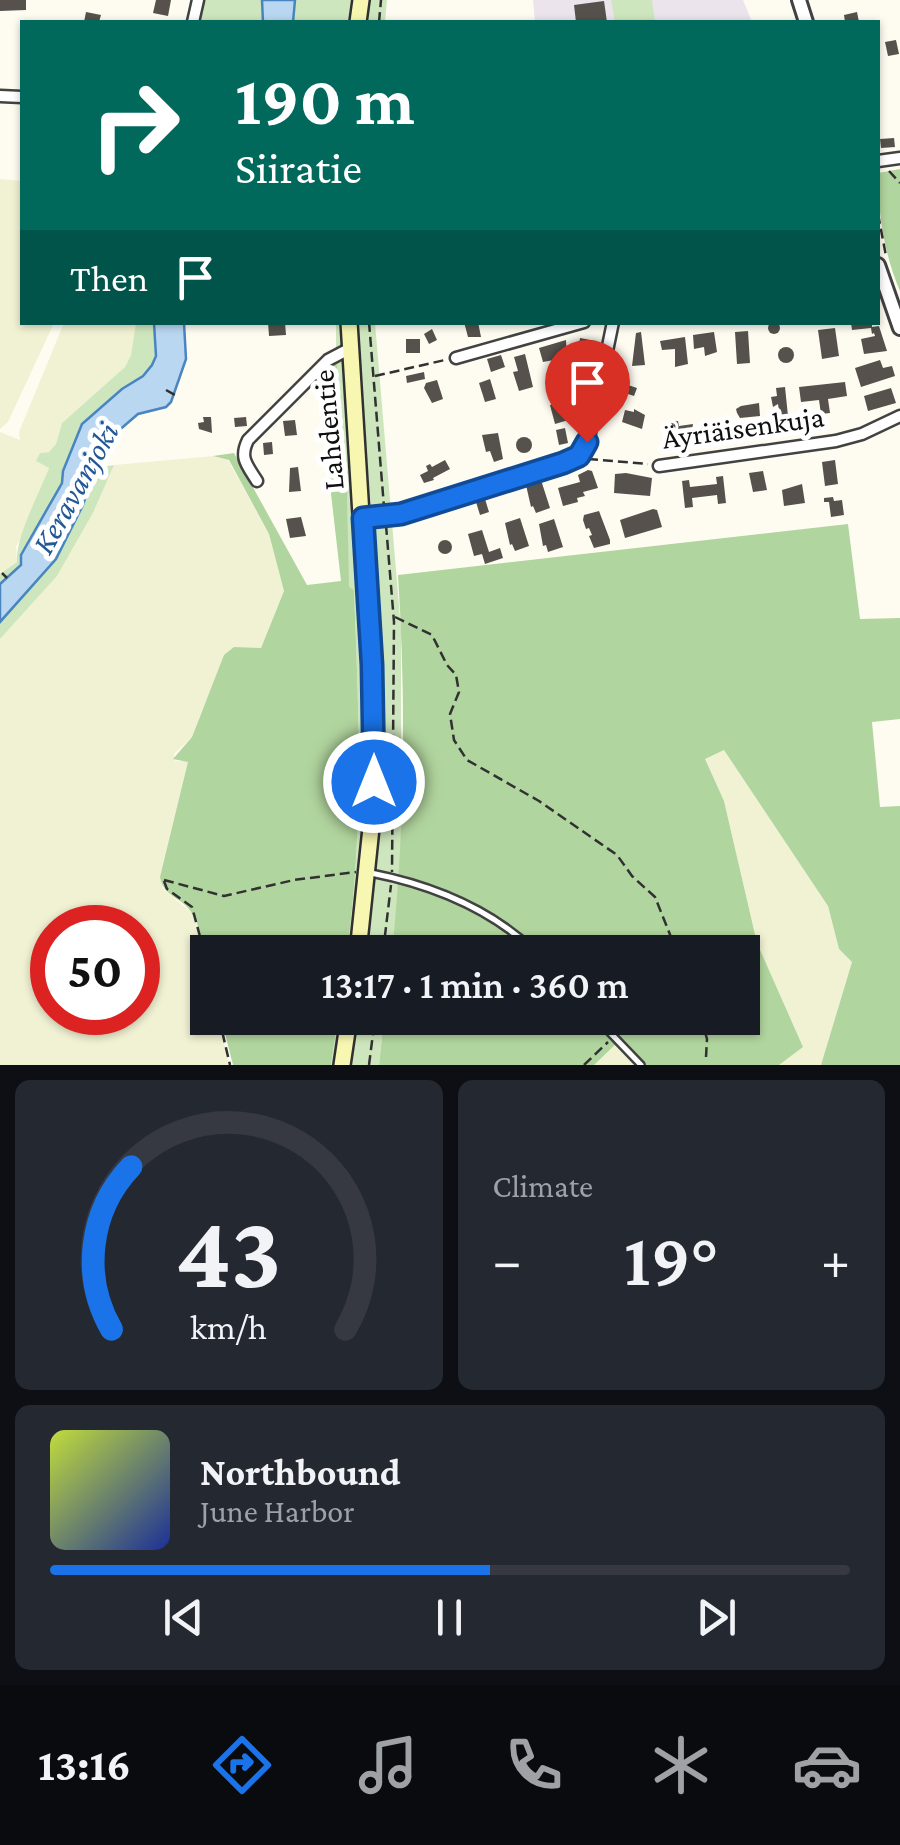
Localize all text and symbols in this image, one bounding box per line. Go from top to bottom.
icon: right [70,60,200,190]
text: 190 m [235,61,415,139]
text: Siiratie [235,143,362,193]
icon: arrive [168,250,223,305]
text: Then [70,257,148,299]
pin [545,340,630,443]
icon: arrive [560,355,615,410]
street label: Lahdentie [306,368,350,492]
street label: Äyriäisenkuja [660,399,826,456]
water label: Keravanjoki [24,416,127,560]
position arrow [322,730,426,834]
speed limit sign: 50 [30,905,160,1035]
text: 13:17 · 1 min · 360 m [321,964,629,1006]
text: Climate [493,1168,593,1204]
text: 43 [176,1194,282,1309]
text: 19° [624,1218,719,1301]
text: − [493,1230,522,1291]
text: + [821,1230,850,1291]
text: km/h [190,1307,267,1347]
text: Northbound [200,1451,401,1493]
text: June Harbor [200,1493,355,1529]
icon: previous [156,1590,211,1645]
icon: pause [422,1590,477,1645]
icon: next [689,1590,744,1645]
icon: directions [207,1730,277,1800]
icon: music [353,1730,423,1800]
icon: phone [499,1730,569,1800]
icon: climate [646,1730,716,1800]
icon: car [792,1730,862,1800]
text: 13:16 [38,1740,131,1790]

